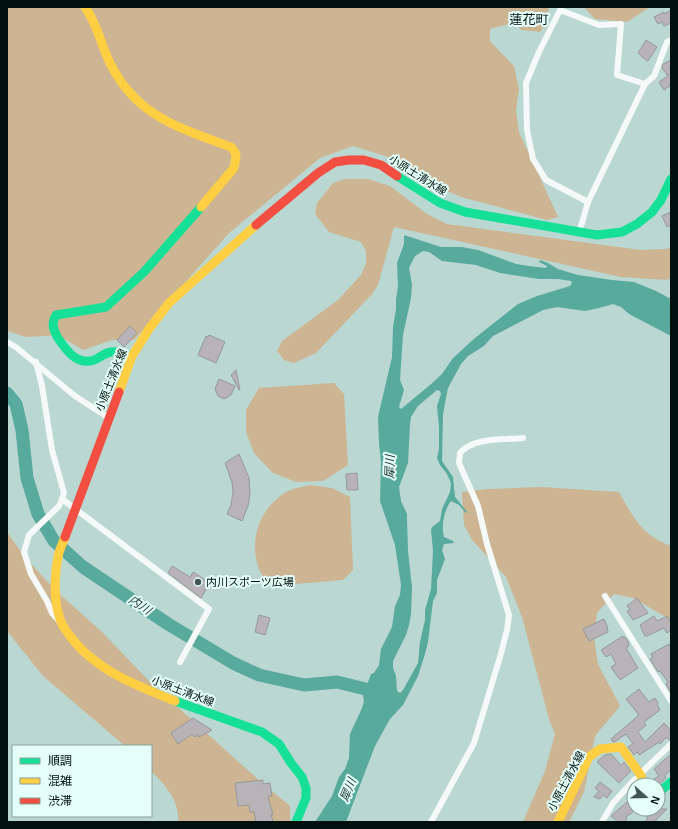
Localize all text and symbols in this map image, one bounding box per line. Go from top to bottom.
district label: 蓮花町 [509,12,549,27]
street label: 小原土清水線 [387,152,449,198]
street label: 小原土清水線 [93,347,129,413]
water label: 犀川 [383,453,397,479]
place label: 内川スポーツ広場 [206,576,294,588]
marker: 内川スポーツ広場 [193,577,203,587]
water label: 内川 [126,592,156,619]
street label: 小原土清水線 [150,674,216,708]
legend [12,745,152,817]
street label: 小原土清水線 [545,749,587,813]
text: 順調 [48,754,72,768]
text: 混雑 [48,774,72,788]
water label: 犀川 [337,774,360,804]
north arrow [626,777,666,817]
text: 渋滞 [48,794,72,808]
text: N [648,795,662,806]

